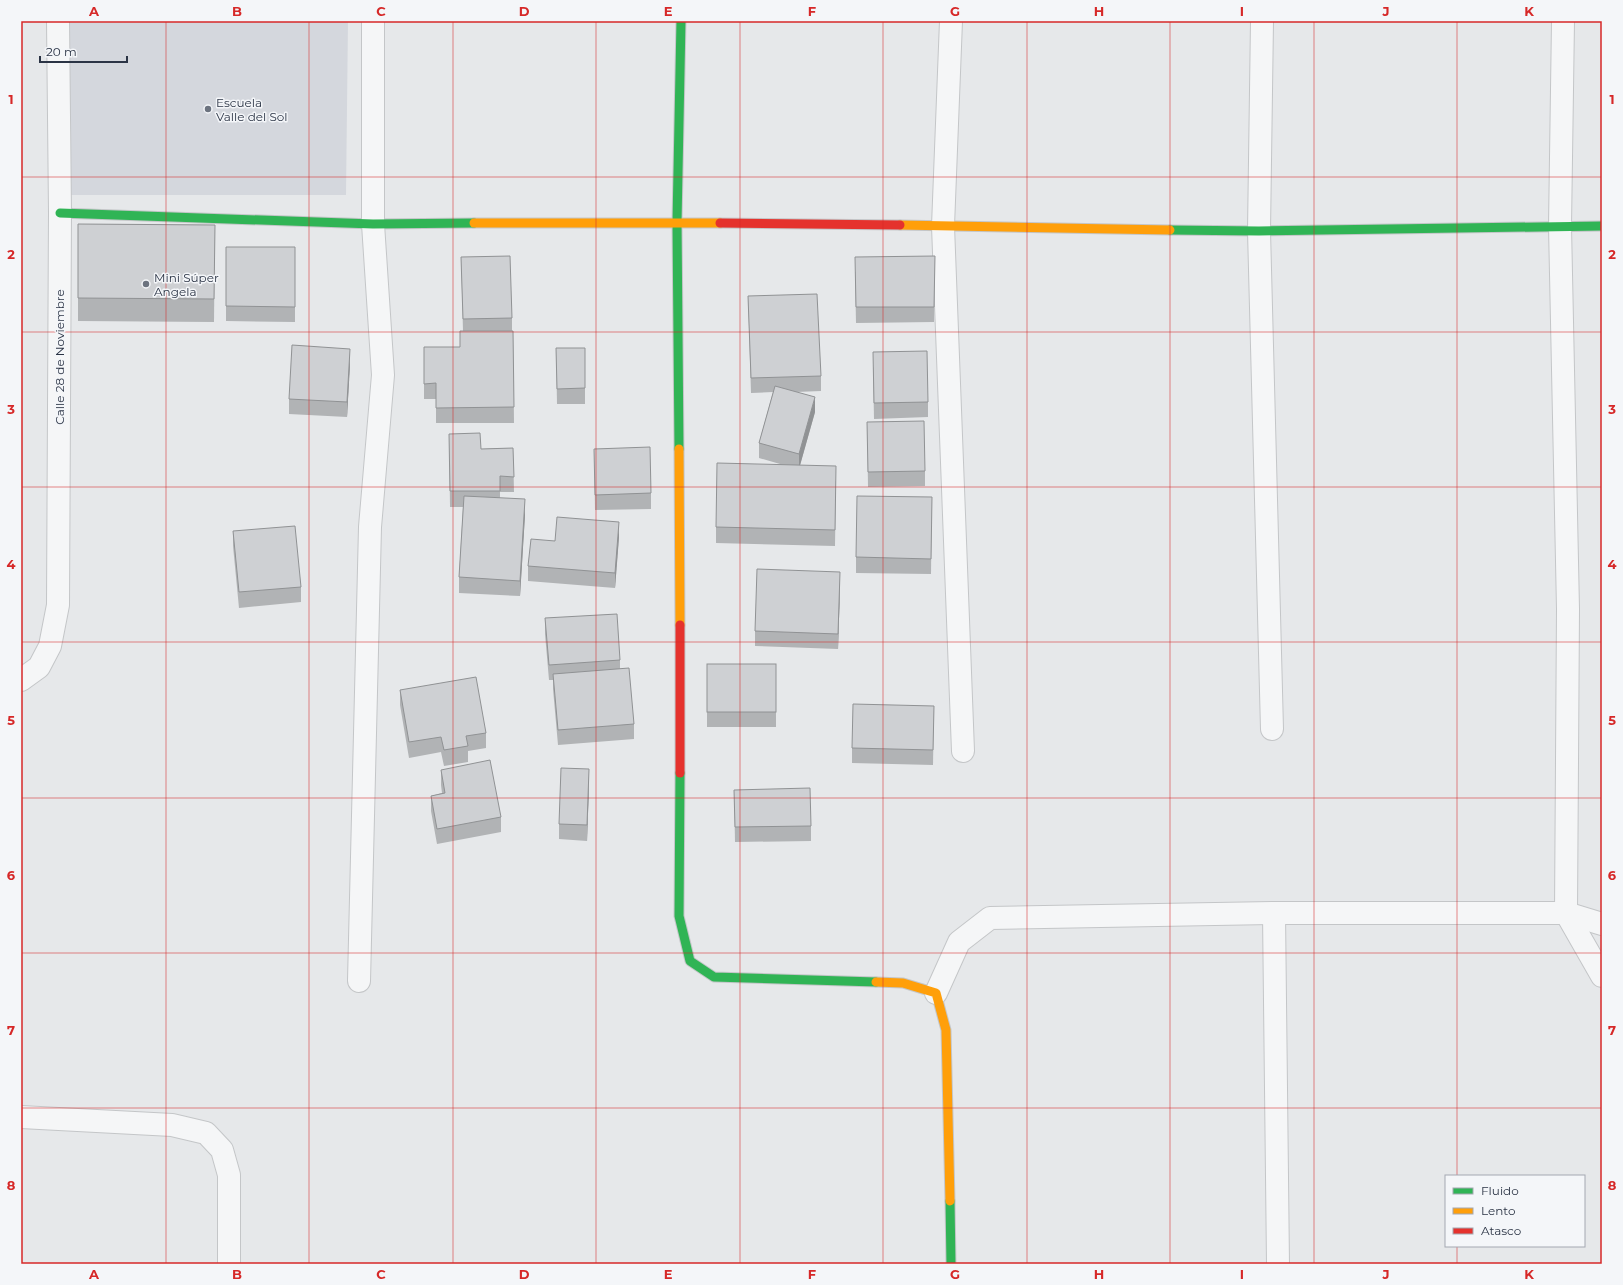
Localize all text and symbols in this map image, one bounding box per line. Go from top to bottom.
text: A [88,3,100,19]
text: B [232,3,242,19]
text: C [376,3,386,19]
text: D [519,3,530,19]
text: E [664,3,673,19]
text: F [808,3,816,19]
text: G [950,3,960,19]
text: H [1094,3,1104,19]
text: I [1240,3,1244,19]
text: J [1381,3,1390,19]
text: K [1524,3,1534,19]
scale bar [40,38,127,64]
text: 20 m [46,44,77,59]
text: 1 [8,91,14,107]
text: 1 [1609,91,1615,107]
place label: Escuela Valle del Sol [216,95,288,124]
marker: Escuela Valle del Sol [203,104,213,114]
text: 2 [7,246,15,262]
text: 2 [1608,246,1616,262]
place label: Mini Súper Angela [154,270,219,299]
marker: Mini Súper Angela [141,279,151,289]
street label: Calle 28 de Noviembre [52,289,67,425]
text: 3 [6,401,15,417]
text: 3 [1607,401,1616,417]
text: 4 [7,556,16,572]
text: 4 [1608,556,1617,572]
text: 5 [7,712,15,728]
text: 5 [1608,712,1616,728]
text: 6 [7,867,16,883]
text: 6 [1608,867,1617,883]
text: 7 [7,1022,15,1038]
text: 7 [1608,1022,1616,1038]
legend [1445,1175,1585,1247]
text: 8 [7,1177,16,1193]
text: 8 [1608,1177,1617,1193]
text: Fluido [1481,1183,1519,1198]
text: Lento [1481,1203,1516,1218]
text: Atasco [1481,1223,1521,1238]
text: A [88,1266,100,1282]
text: B [232,1266,242,1282]
text: C [376,1266,386,1282]
text: D [519,1266,530,1282]
text: E [664,1266,673,1282]
text: F [808,1266,816,1282]
text: G [950,1266,960,1282]
text: H [1094,1266,1104,1282]
text: I [1240,1266,1244,1282]
text: J [1381,1266,1390,1282]
text: K [1524,1266,1534,1282]

